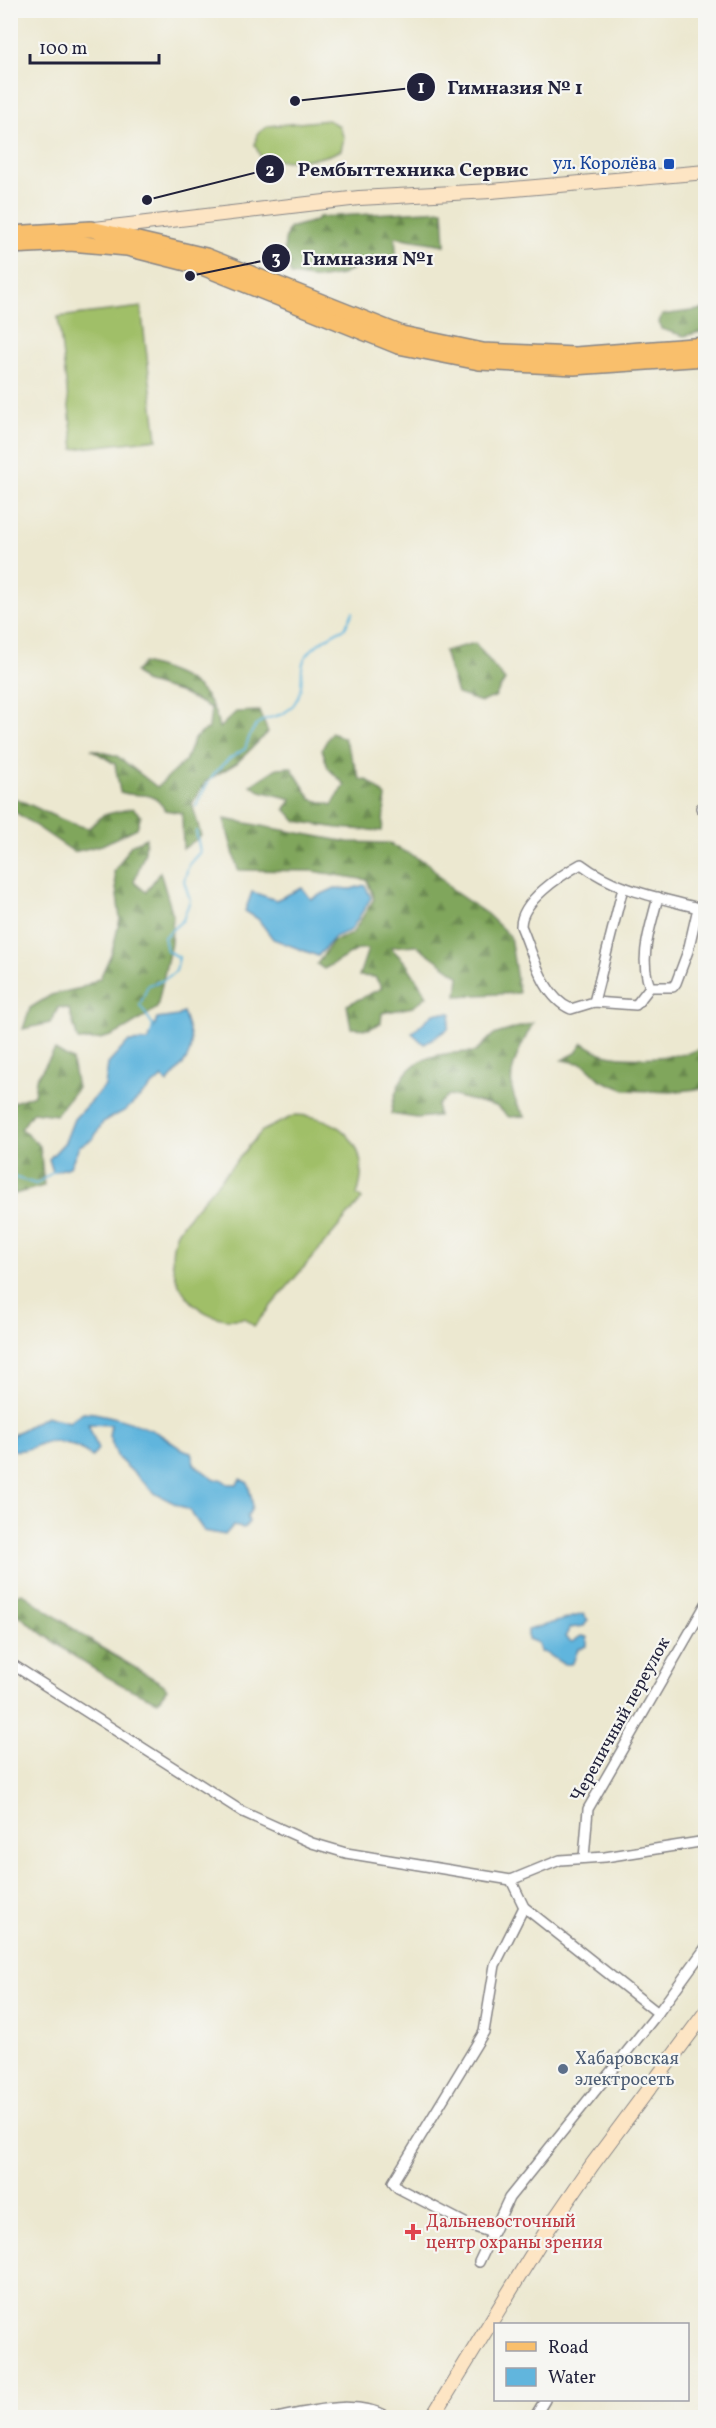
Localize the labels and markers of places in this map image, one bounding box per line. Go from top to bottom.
callout: Гимназия № 1 [406,68,595,106]
callout: Рембыттехника Сервис [255,150,540,188]
place label: ул. Королёва [553,152,657,177]
marker: ул. Королёва [662,157,676,171]
callout: Гимназия №1 [261,239,446,277]
place label: Хабаровская электросеть [575,2047,679,2093]
marker: Хабаровская электросеть [556,2062,570,2076]
place label: Дальневосточный центр охраны зрения [426,2210,603,2256]
marker: Дальневосточный центр охраны зрения [404,2223,422,2241]

